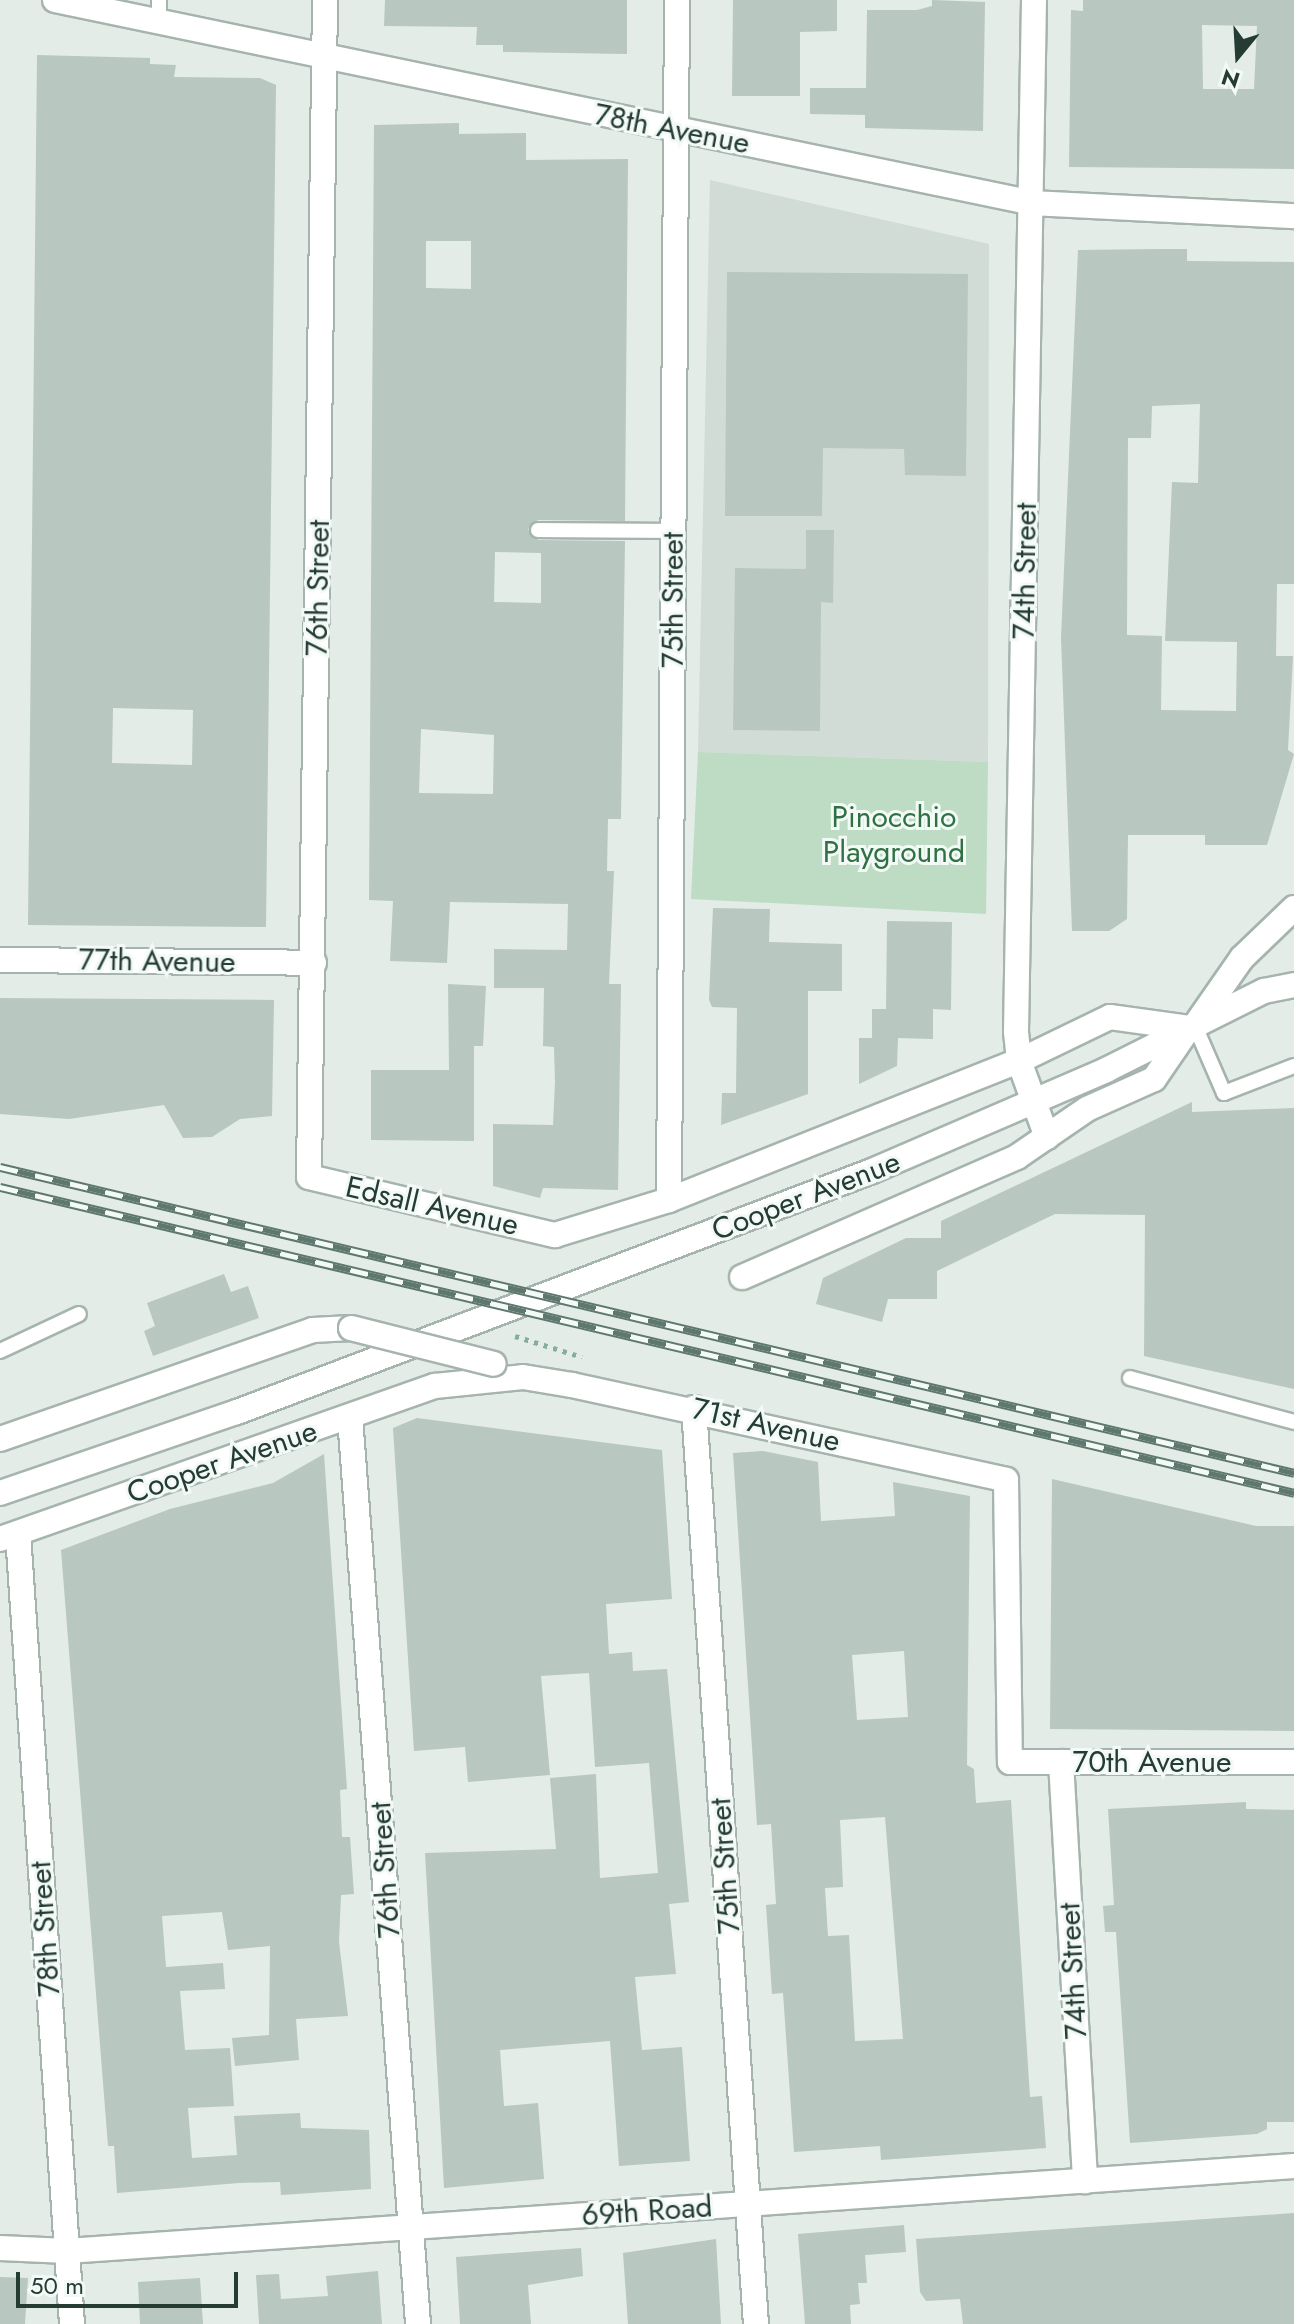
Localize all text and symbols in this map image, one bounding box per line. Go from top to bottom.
north arrow [1198,16,1278,96]
text: N [1217,61,1244,97]
street label: 78th Avenue [591,96,753,162]
street label: 74th Street [1006,502,1044,640]
street label: 76th Street [299,519,337,657]
street label: 75th Street [655,532,691,668]
park label: Pinocchio Playground [823,799,965,870]
street label: 77th Avenue [78,942,236,980]
street label: Cooper Avenue [707,1144,905,1248]
street label: Edsall Avenue [342,1169,522,1243]
street label: 71st Avenue [688,1390,844,1460]
street label: Cooper Avenue [122,1413,322,1511]
street label: 70th Avenue [1072,1744,1232,1780]
street label: 75th Street [702,1797,748,1935]
street label: 76th Street [362,1801,408,1939]
street label: 78th Street [22,1860,68,1998]
street label: 74th Street [1051,1902,1095,2040]
street label: 69th Road [580,2188,714,2234]
scale bar [20,2256,242,2306]
text: 50 m [30,2268,84,2303]

